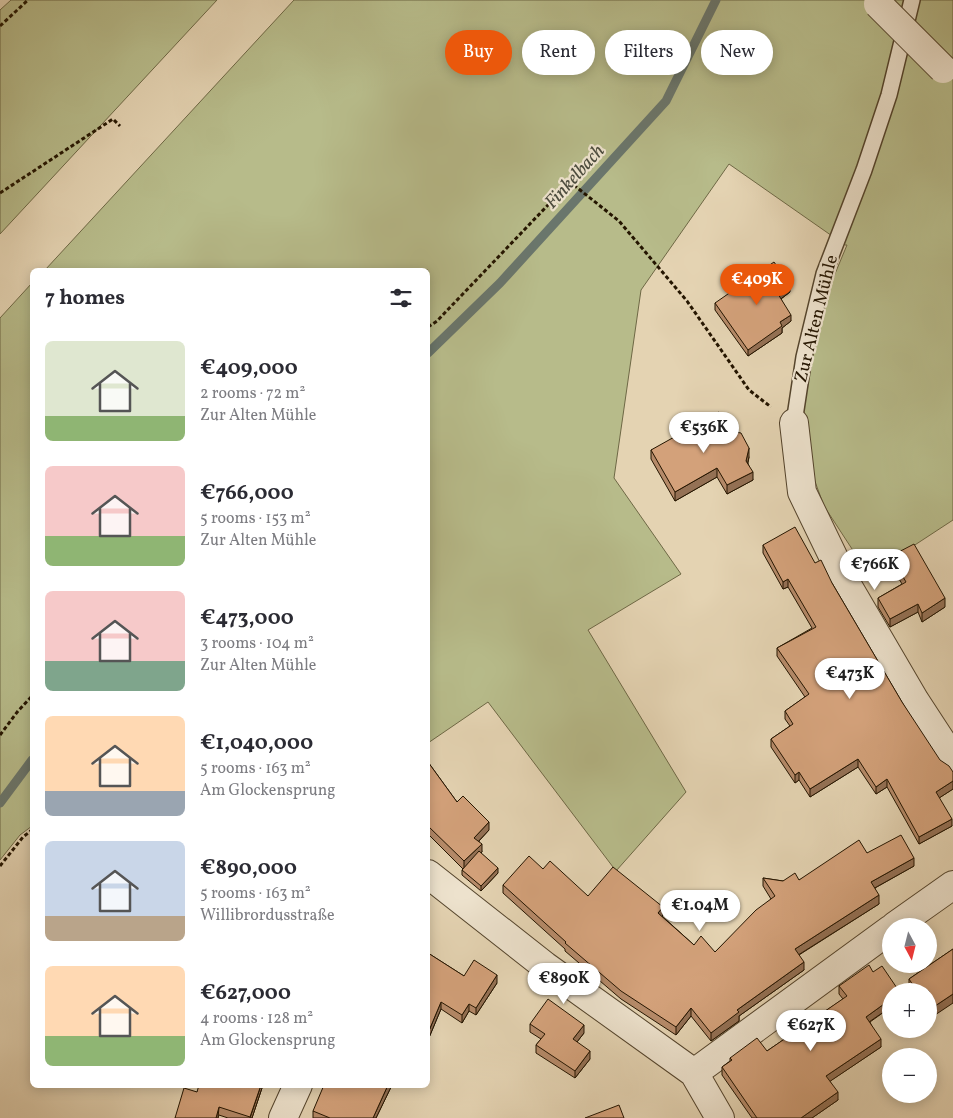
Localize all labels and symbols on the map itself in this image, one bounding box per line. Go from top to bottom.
water label: Finkelbach [539,139,611,215]
street label: Zur Alten Mühle [789,252,845,386]
pin: €409K [722,264,792,306]
pin: €536K [669,412,739,454]
pin: €766K [840,548,910,591]
pin: €473K [815,658,885,700]
pin: €1.04M [659,890,741,932]
north arrow [882,918,938,972]
pin: €890K [529,962,599,1005]
pin: €627K [776,1010,846,1052]

